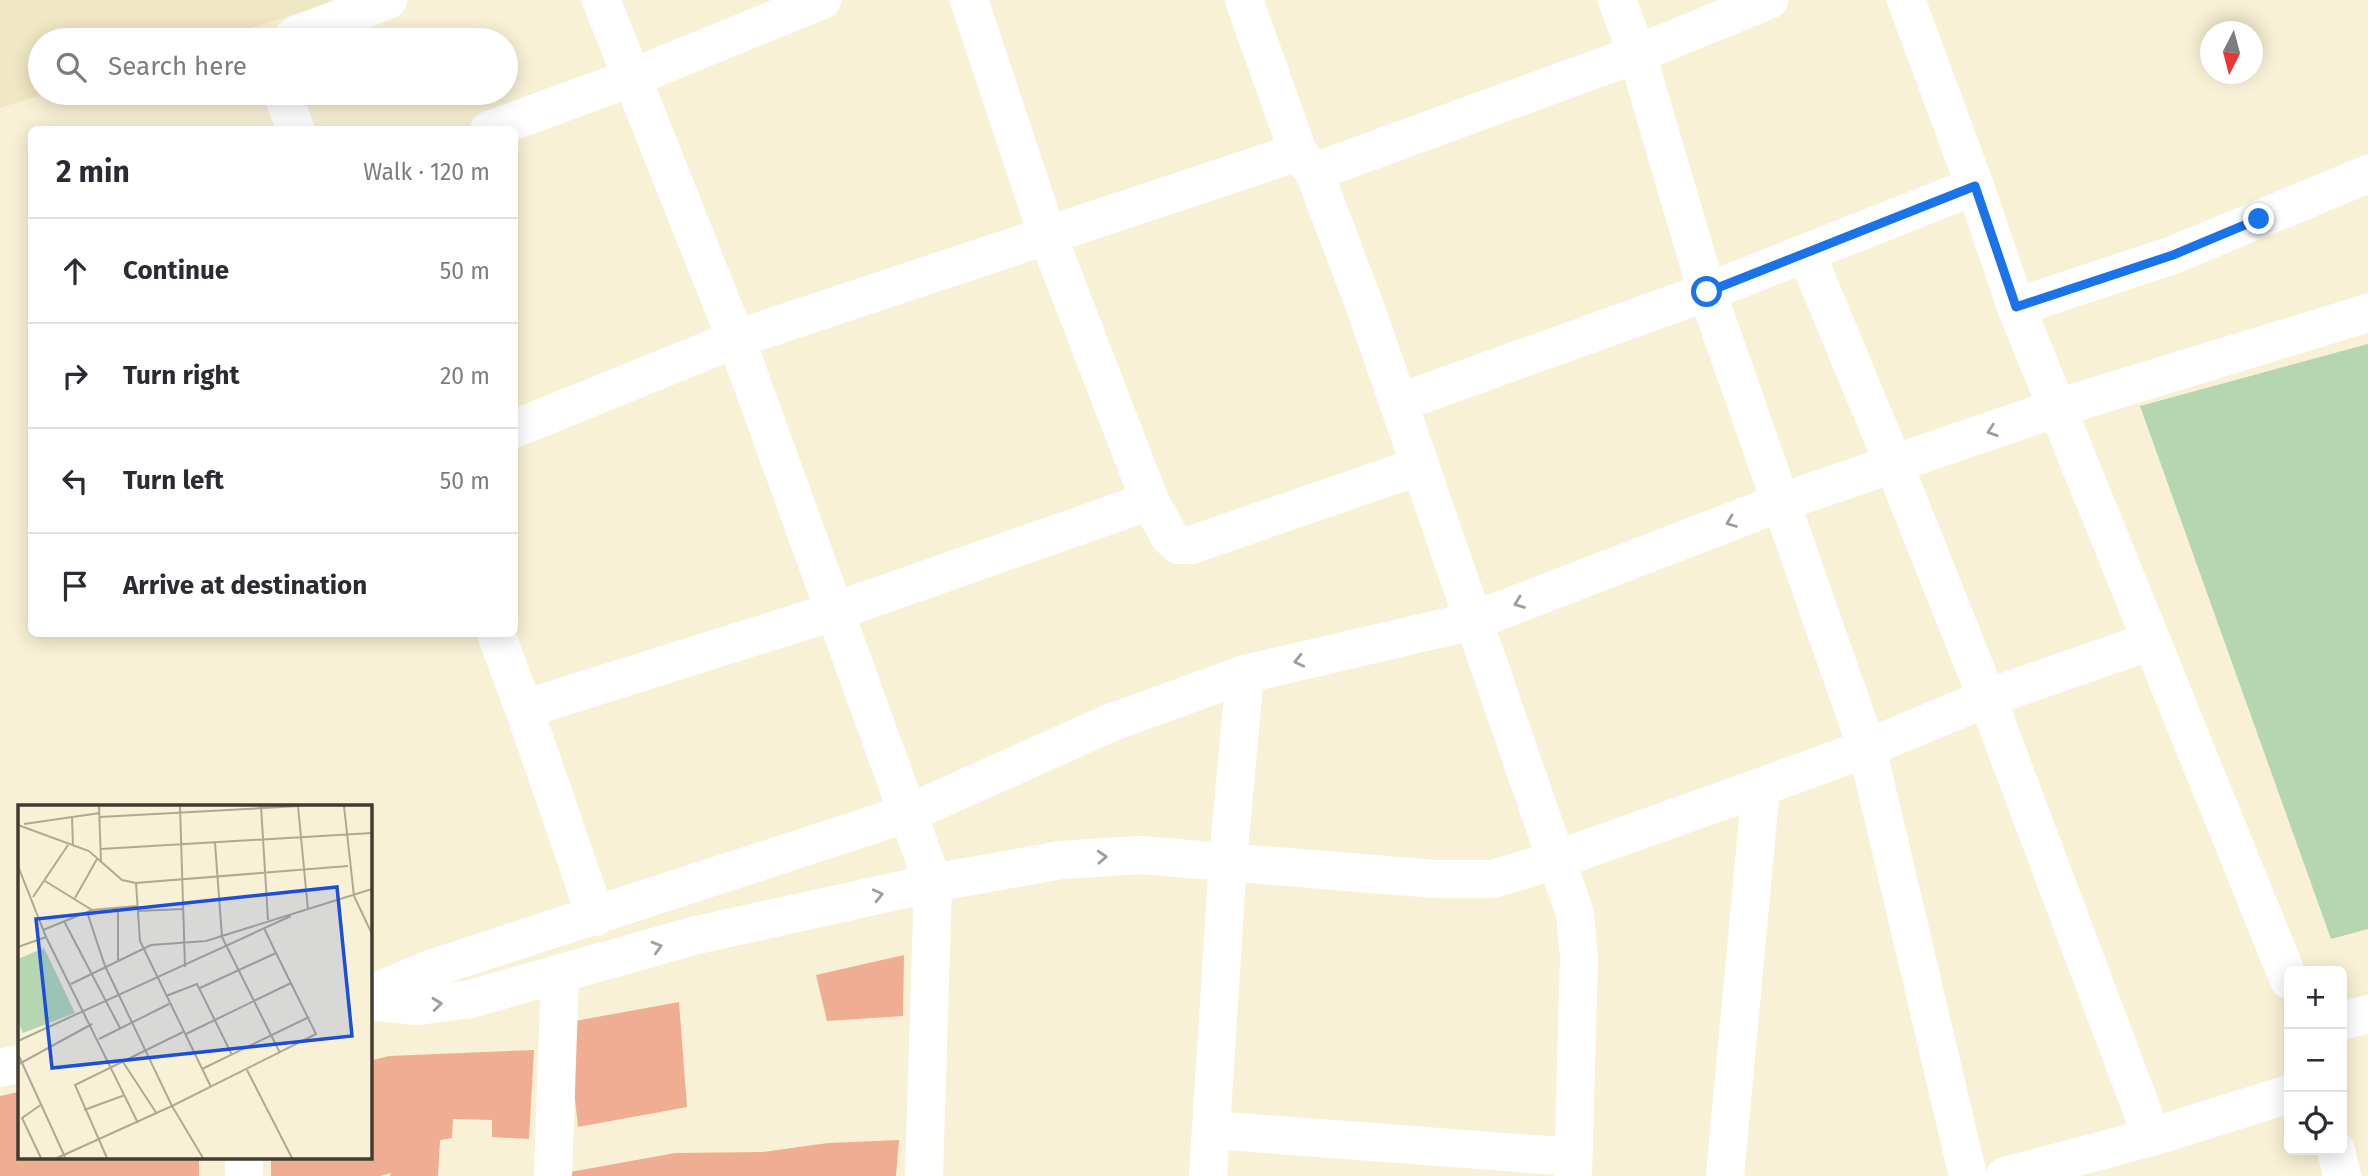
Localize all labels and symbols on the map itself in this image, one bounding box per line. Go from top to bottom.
north arrow [2200,21,2263,84]
route end [2243,203,2274,234]
route start [1691,276,1722,307]
one-way arrow [1987,423,1999,437]
one-way arrow [1726,514,1738,528]
one-way arrow [1514,595,1526,609]
one-way arrow [1293,653,1305,668]
inset map [18,805,371,1158]
one-way arrow [1097,850,1108,865]
one-way arrow [872,889,884,903]
one-way arrow [651,940,663,955]
one-way arrow [432,997,443,1012]

